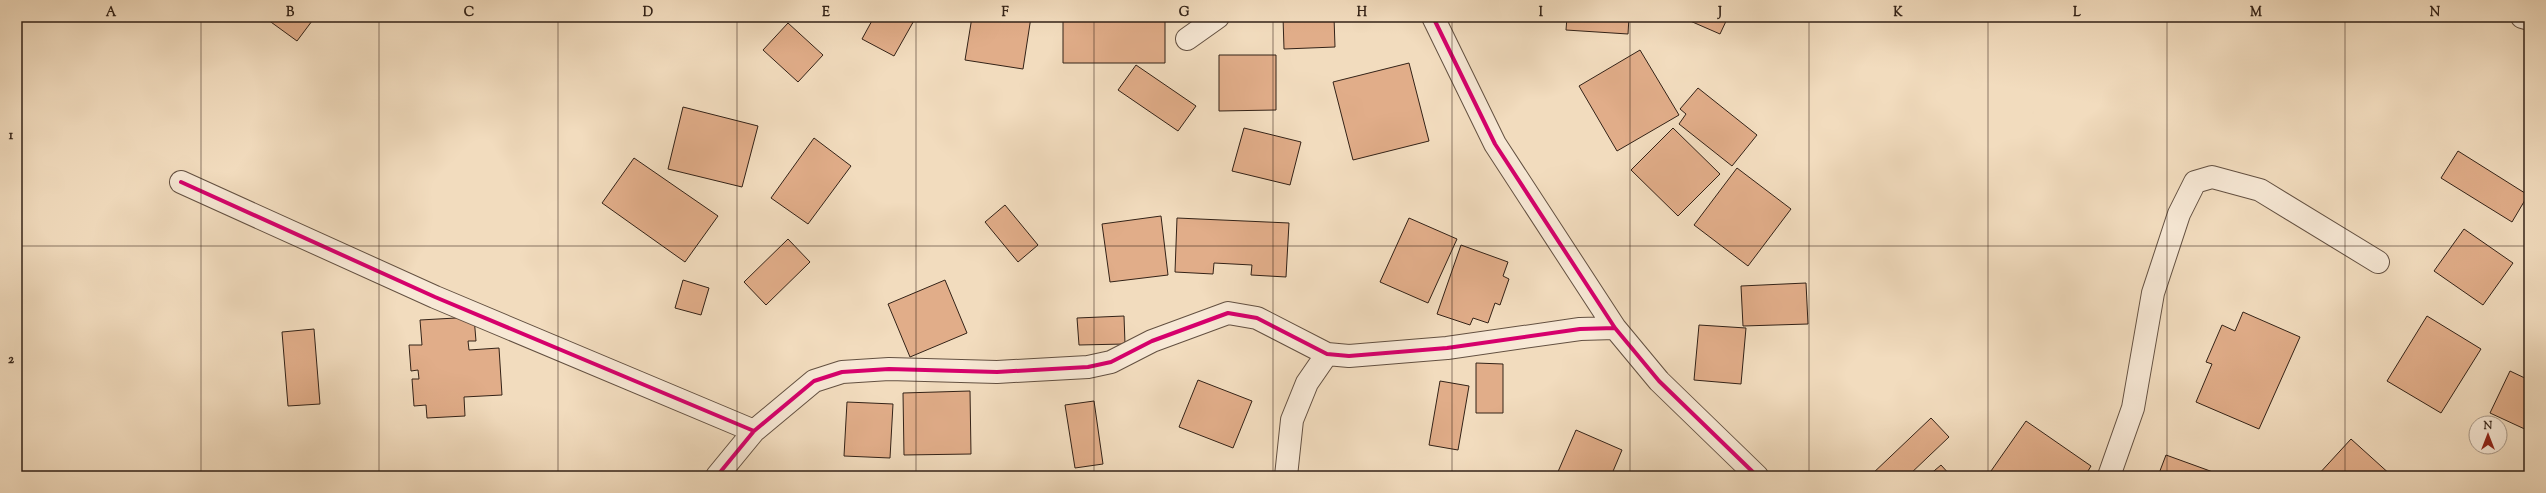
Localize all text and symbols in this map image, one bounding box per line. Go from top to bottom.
text: A [106,4,117,22]
text: B [286,4,295,22]
text: C [464,4,474,22]
text: D [643,4,653,22]
text: E [822,4,830,22]
text: F [1001,4,1009,22]
text: G [1179,4,1190,22]
text: H [1357,4,1368,22]
text: I [1539,4,1544,22]
text: J [1717,4,1722,22]
text: K [1893,4,1903,22]
text: L [2073,4,2081,22]
text: M [2250,4,2262,22]
text: N [2430,4,2441,22]
text: 1 [9,127,14,145]
text: 2 [8,351,15,369]
north arrow [2468,415,2508,455]
text: N [2483,418,2493,434]

